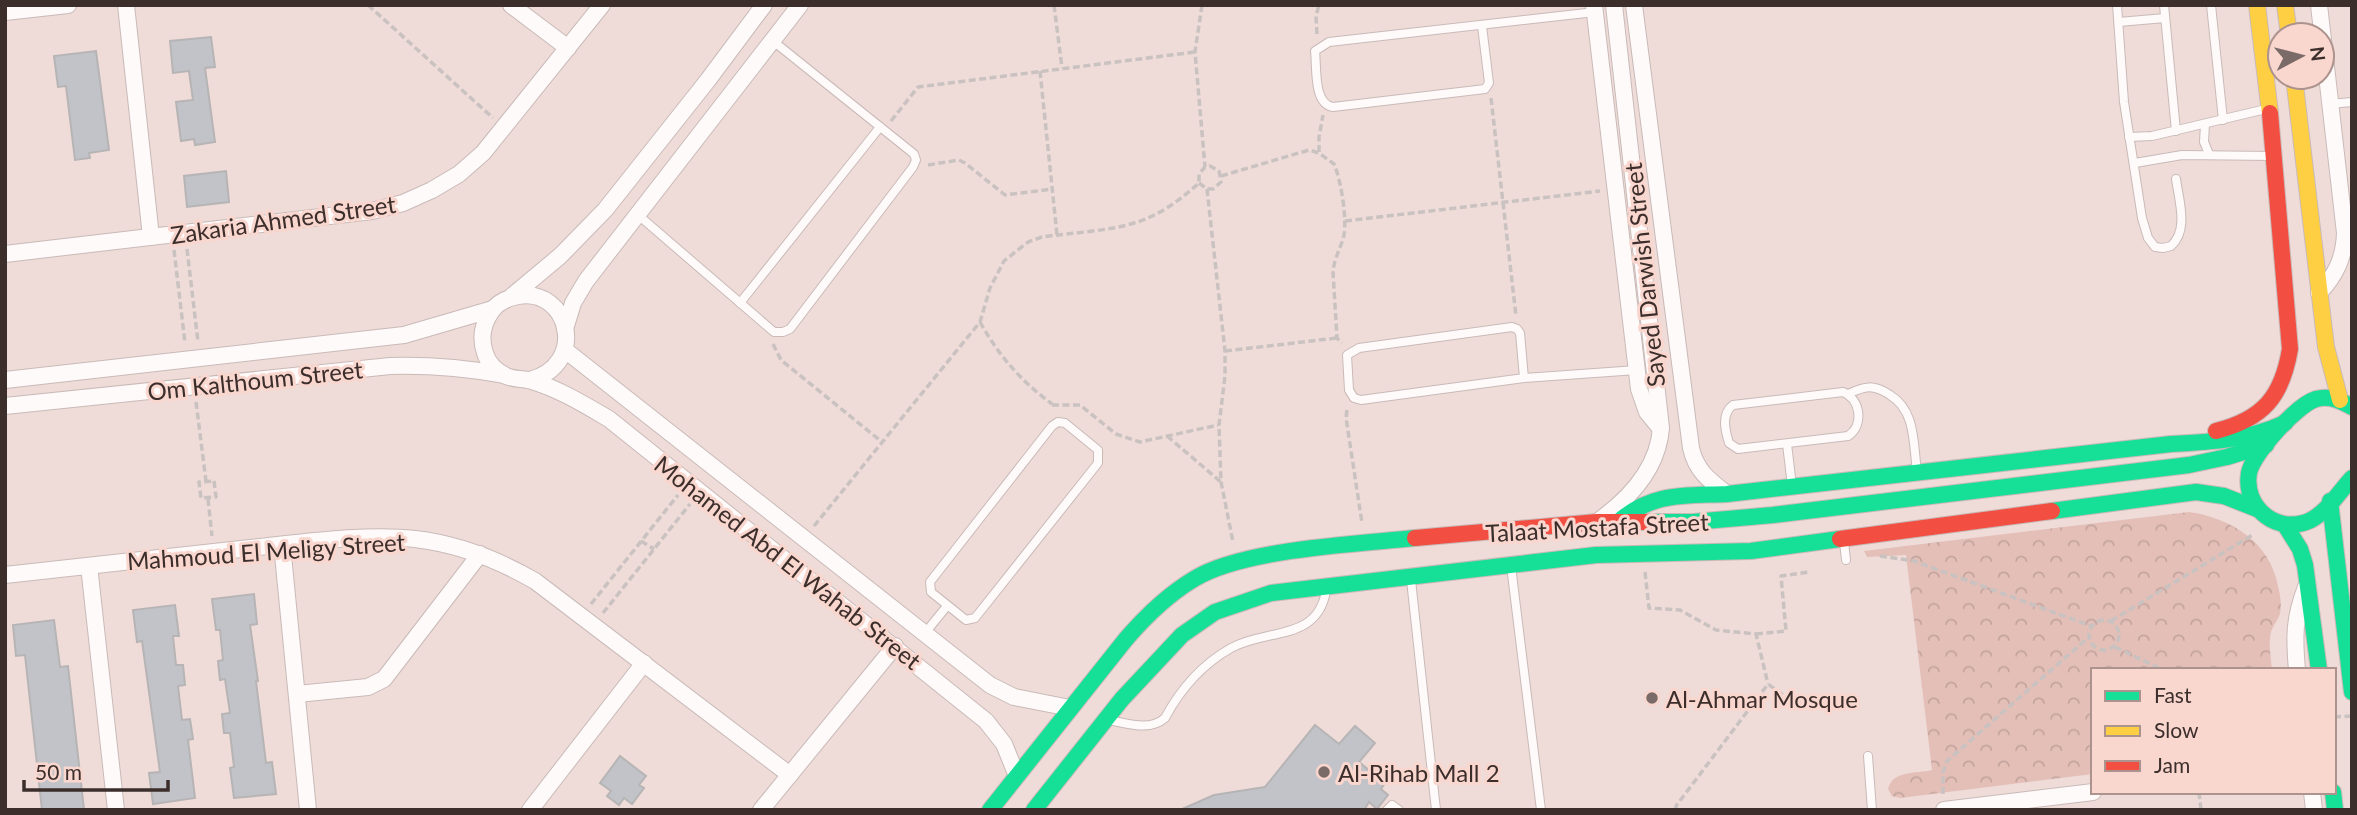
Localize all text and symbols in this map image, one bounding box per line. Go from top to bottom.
north arrow [2266,21,2336,91]
text: N [2306,45,2331,63]
street label: Sayed Darwish Street [1618,161,1670,388]
street label: Zakaria Ahmed Street [169,189,398,249]
street label: Om Kalthoum Street [146,354,364,406]
street label: Mohamed Abd El Wahab Street [649,449,927,675]
street label: Talaat Mostafa Street [1485,507,1710,547]
street label: Mahmoud El Meligy Street [126,527,406,575]
legend [2091,668,2336,794]
text: Fast [2154,682,2192,707]
place label: Al-Ahmar Mosque [1666,684,1858,713]
marker: Al-Ahmar Mosque [1644,690,1660,706]
text: Slow [2154,717,2199,742]
scale bar [24,748,168,792]
text: Jam [2154,752,2190,777]
place label: Al-Rihab Mall 2 [1338,758,1500,787]
text: 50 m [35,759,82,784]
marker: Al-Rihab Mall 2 [1316,764,1332,780]

